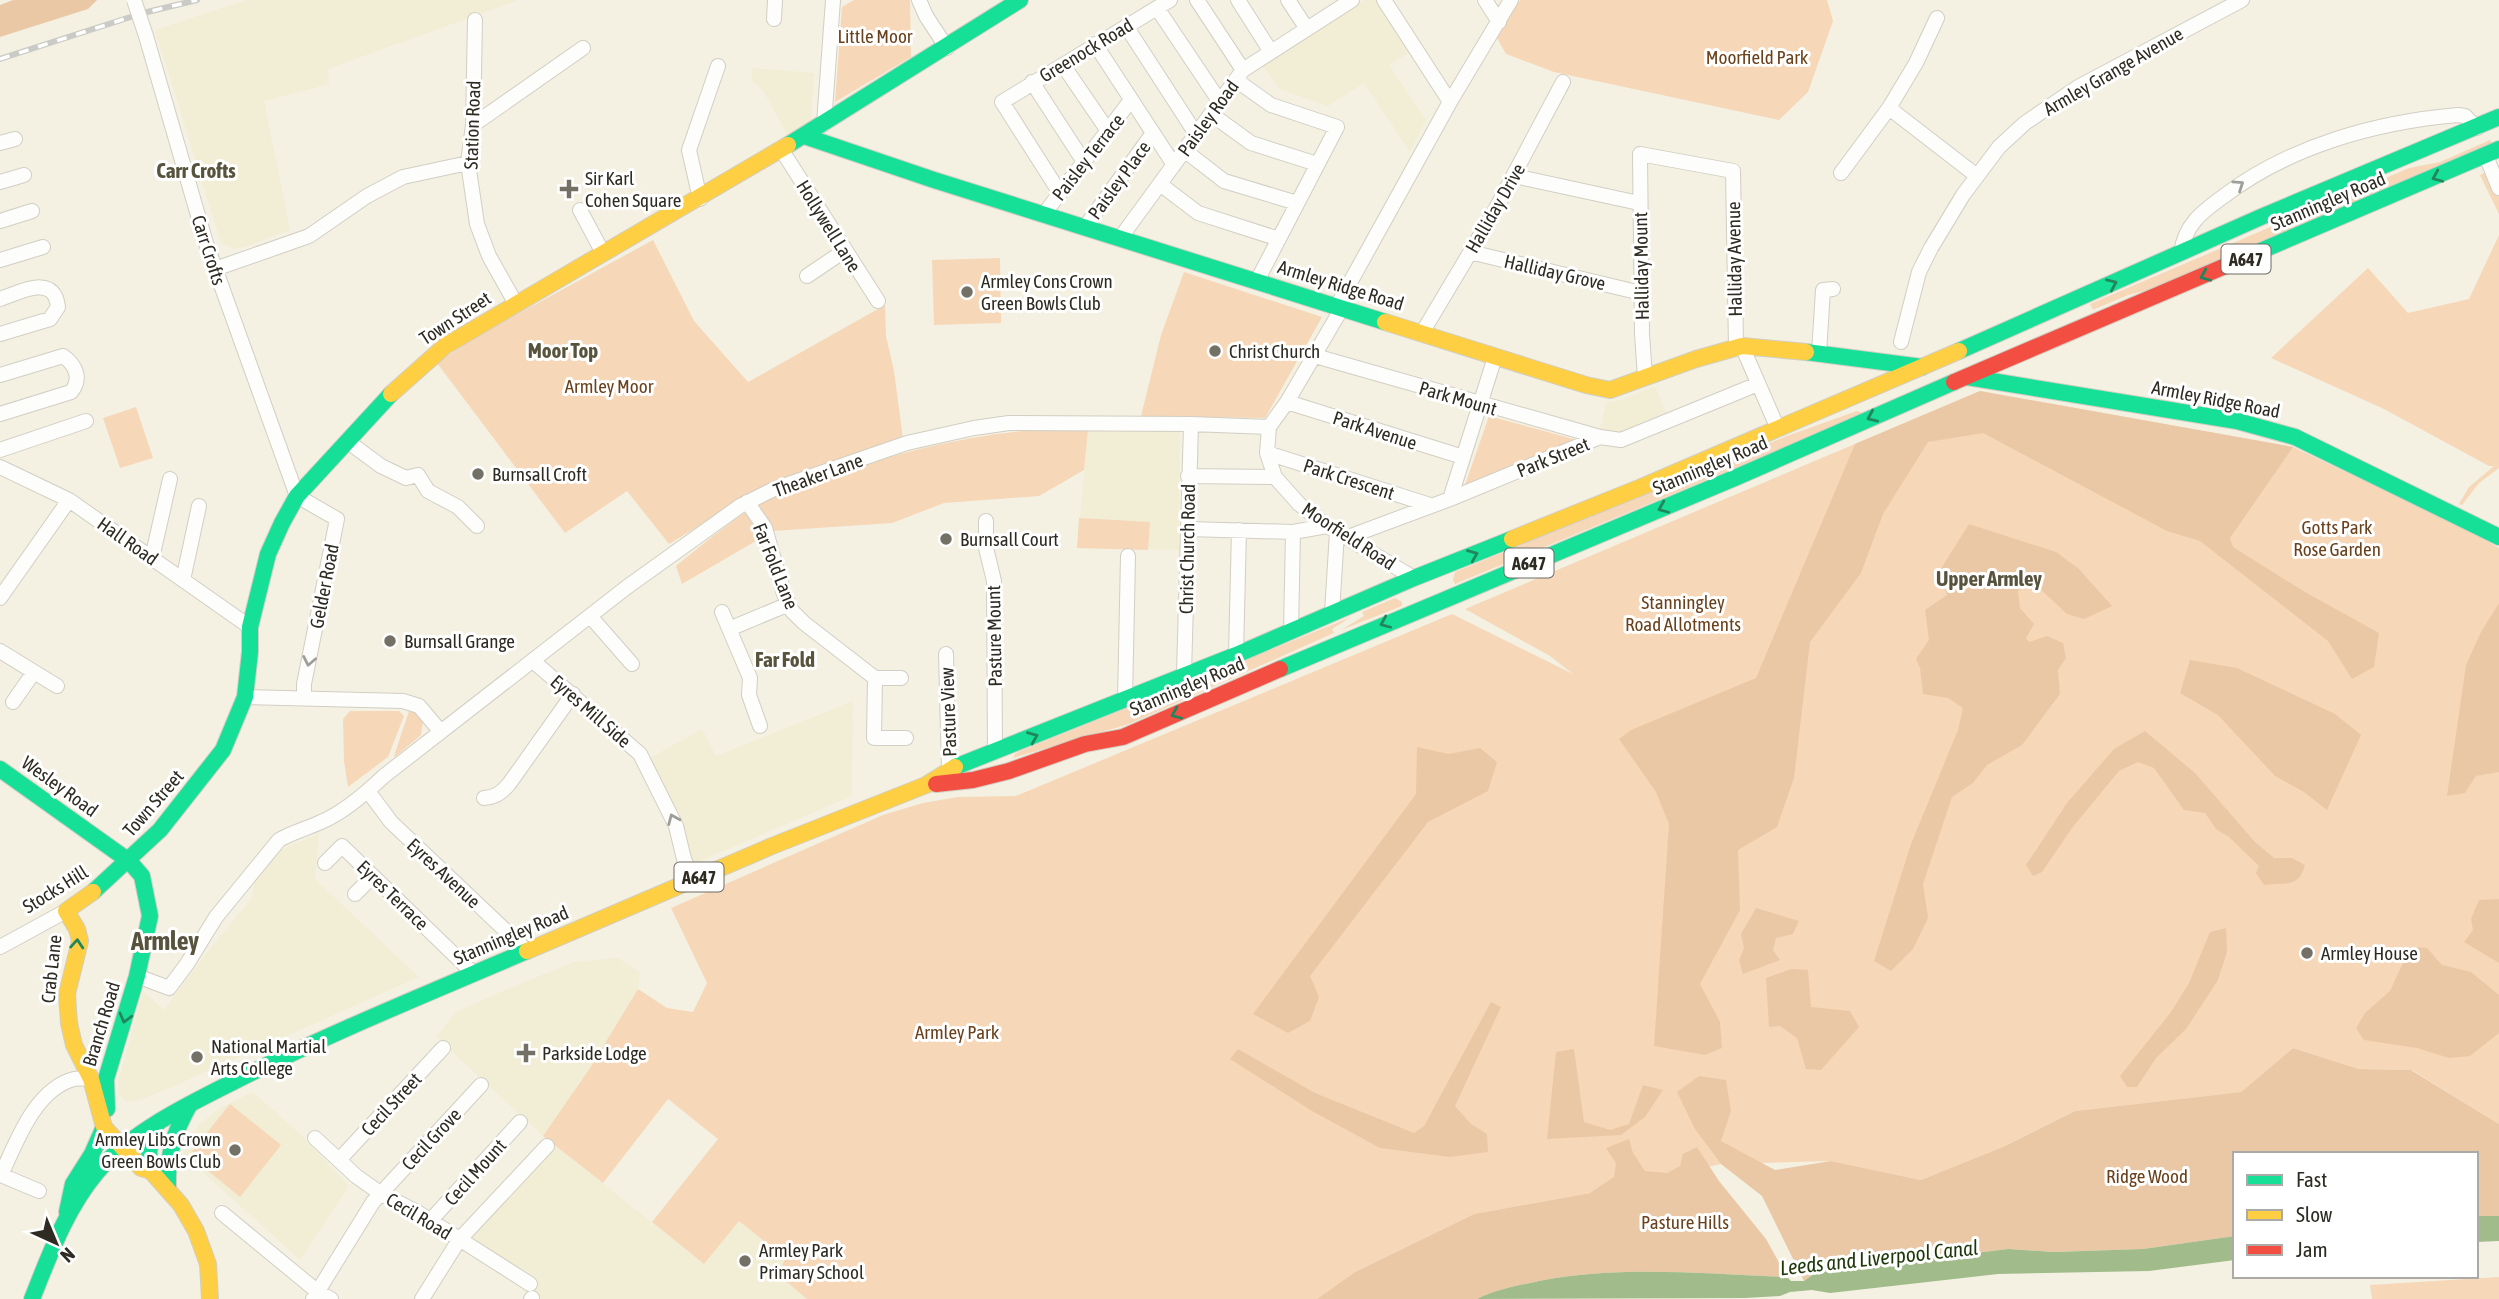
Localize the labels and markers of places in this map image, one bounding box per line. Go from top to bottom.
place label: Sir Karl Cohen Square [585,167,681,211]
marker: Sir Karl Cohen Square [559,179,579,199]
place label: Armley Cons Crown Green Bowls Club [981,270,1113,314]
marker: Armley Cons Crown Green Bowls Club [959,284,975,300]
place label: Christ Church [1229,340,1320,362]
marker: Christ Church [1207,343,1223,359]
place label: Burnsall Croft [492,463,587,485]
marker: Burnsall Croft [470,466,486,482]
place label: Burnsall Court [960,528,1059,550]
marker: Burnsall Court [938,531,954,547]
place label: Burnsall Grange [404,630,515,652]
marker: Burnsall Grange [382,633,398,649]
place label: Armley House [2321,942,2418,964]
marker: Armley House [2299,945,2315,961]
place label: National Martial Arts College [211,1035,326,1079]
place label: Parkside Lodge [542,1042,647,1064]
marker: Parkside Lodge [516,1043,536,1063]
marker: National Martial Arts College [189,1049,205,1065]
place label: Armley Libs Crown Green Bowls Club [95,1128,221,1172]
marker: Armley Libs Crown Green Bowls Club [227,1142,243,1158]
place label: Armley Park Primary School [759,1239,864,1283]
marker: Armley Park Primary School [737,1253,753,1269]

